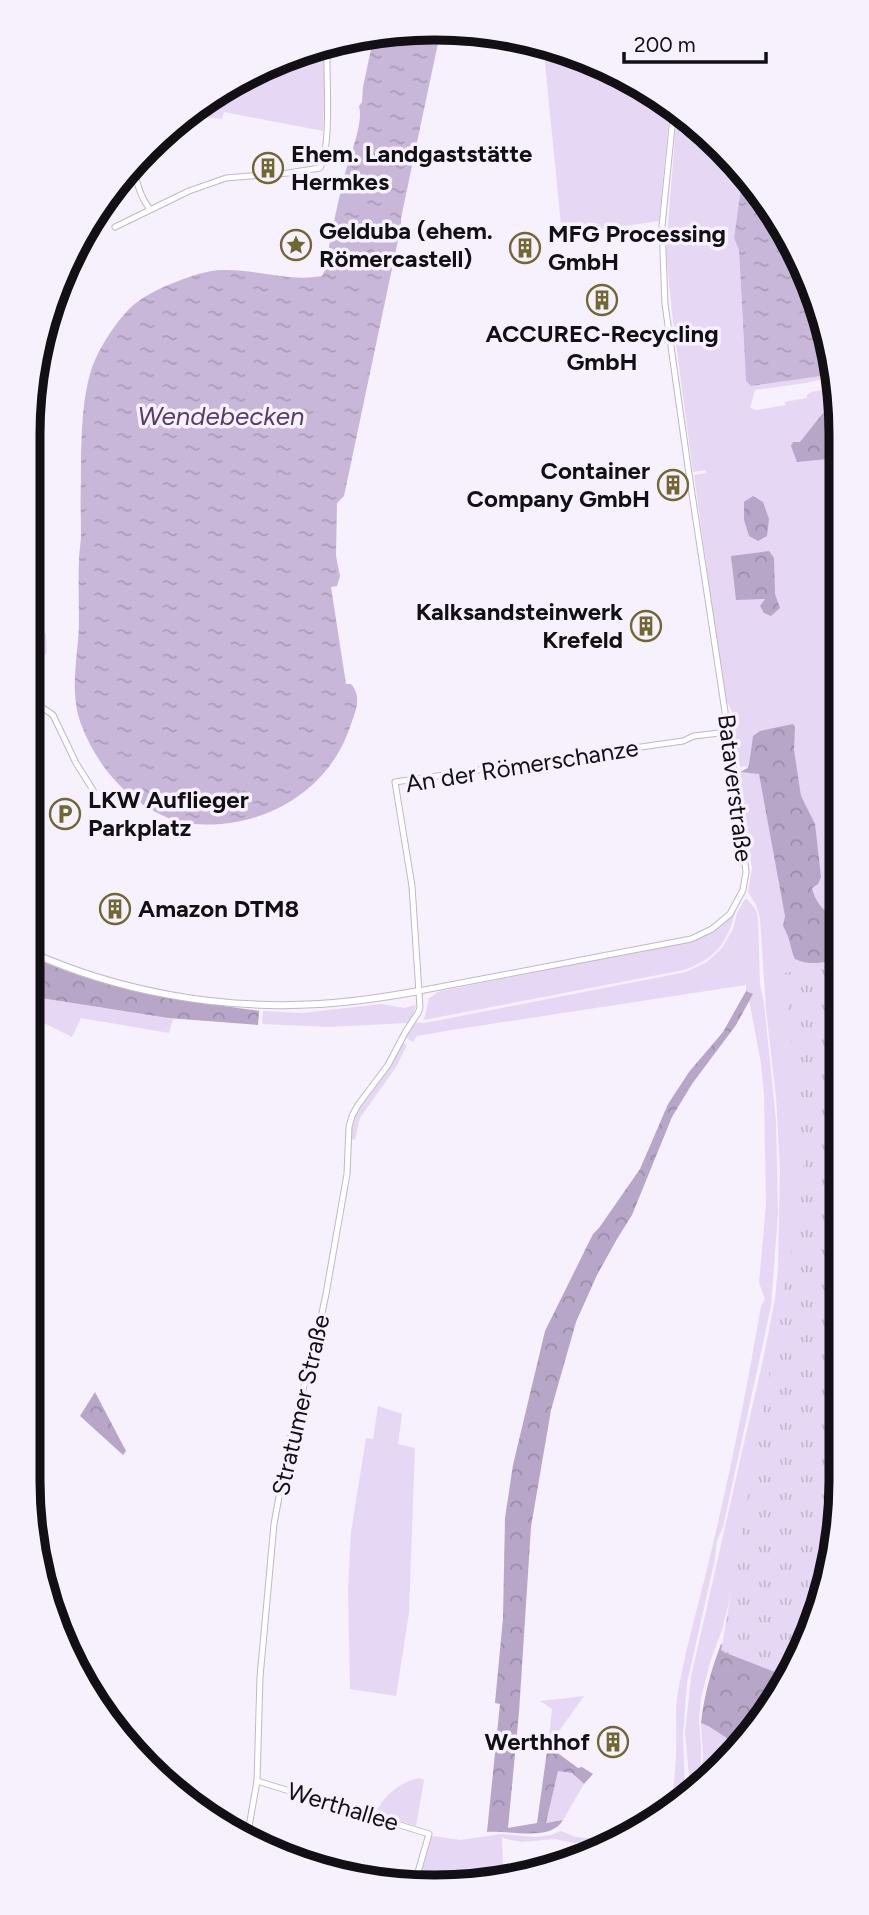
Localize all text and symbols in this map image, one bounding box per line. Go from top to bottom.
scale bar [624,21,766,65]
text: 200 m [634,32,696,57]
place label: Ehem. Landgaststätte Hermkes [291,139,532,196]
building icon: Ehem. Landgaststätte Hermkes [251,151,285,185]
place label: Gelduba (ehem. Römercastell) [319,216,493,273]
place label: MFG Processing GmbH [548,219,726,276]
place icon: Gelduba (ehem. Römercastell) [279,228,313,262]
building icon: MFG Processing GmbH [508,231,542,265]
building icon: ACCUREC-Recycling GmbH [585,283,619,317]
place label: ACCUREC-Recycling GmbH [485,319,719,376]
water label: Wendebecken [138,400,304,432]
place label: Container Company GmbH [467,456,650,513]
building icon: Container Company GmbH [656,468,690,502]
place label: Kalksandsteinwerk Krefeld [416,597,623,654]
building icon: Kalksandsteinwerk Krefeld [629,609,663,643]
street label: Bataverstraße [712,712,759,863]
street label: An der Römerschanze [403,733,640,798]
place label: LKW Auflieger Parkplatz [88,785,249,842]
parking icon: LKW Auflieger Parkplatz [48,797,82,831]
building icon: Amazon DTM8 [98,892,132,926]
place label: Amazon DTM8 [138,894,299,923]
street label: Stratumer Straße [266,1311,335,1498]
building icon: Werthhof [596,1725,630,1759]
place label: Werthhof [485,1727,591,1756]
street label: Werthallee [284,1776,402,1837]

